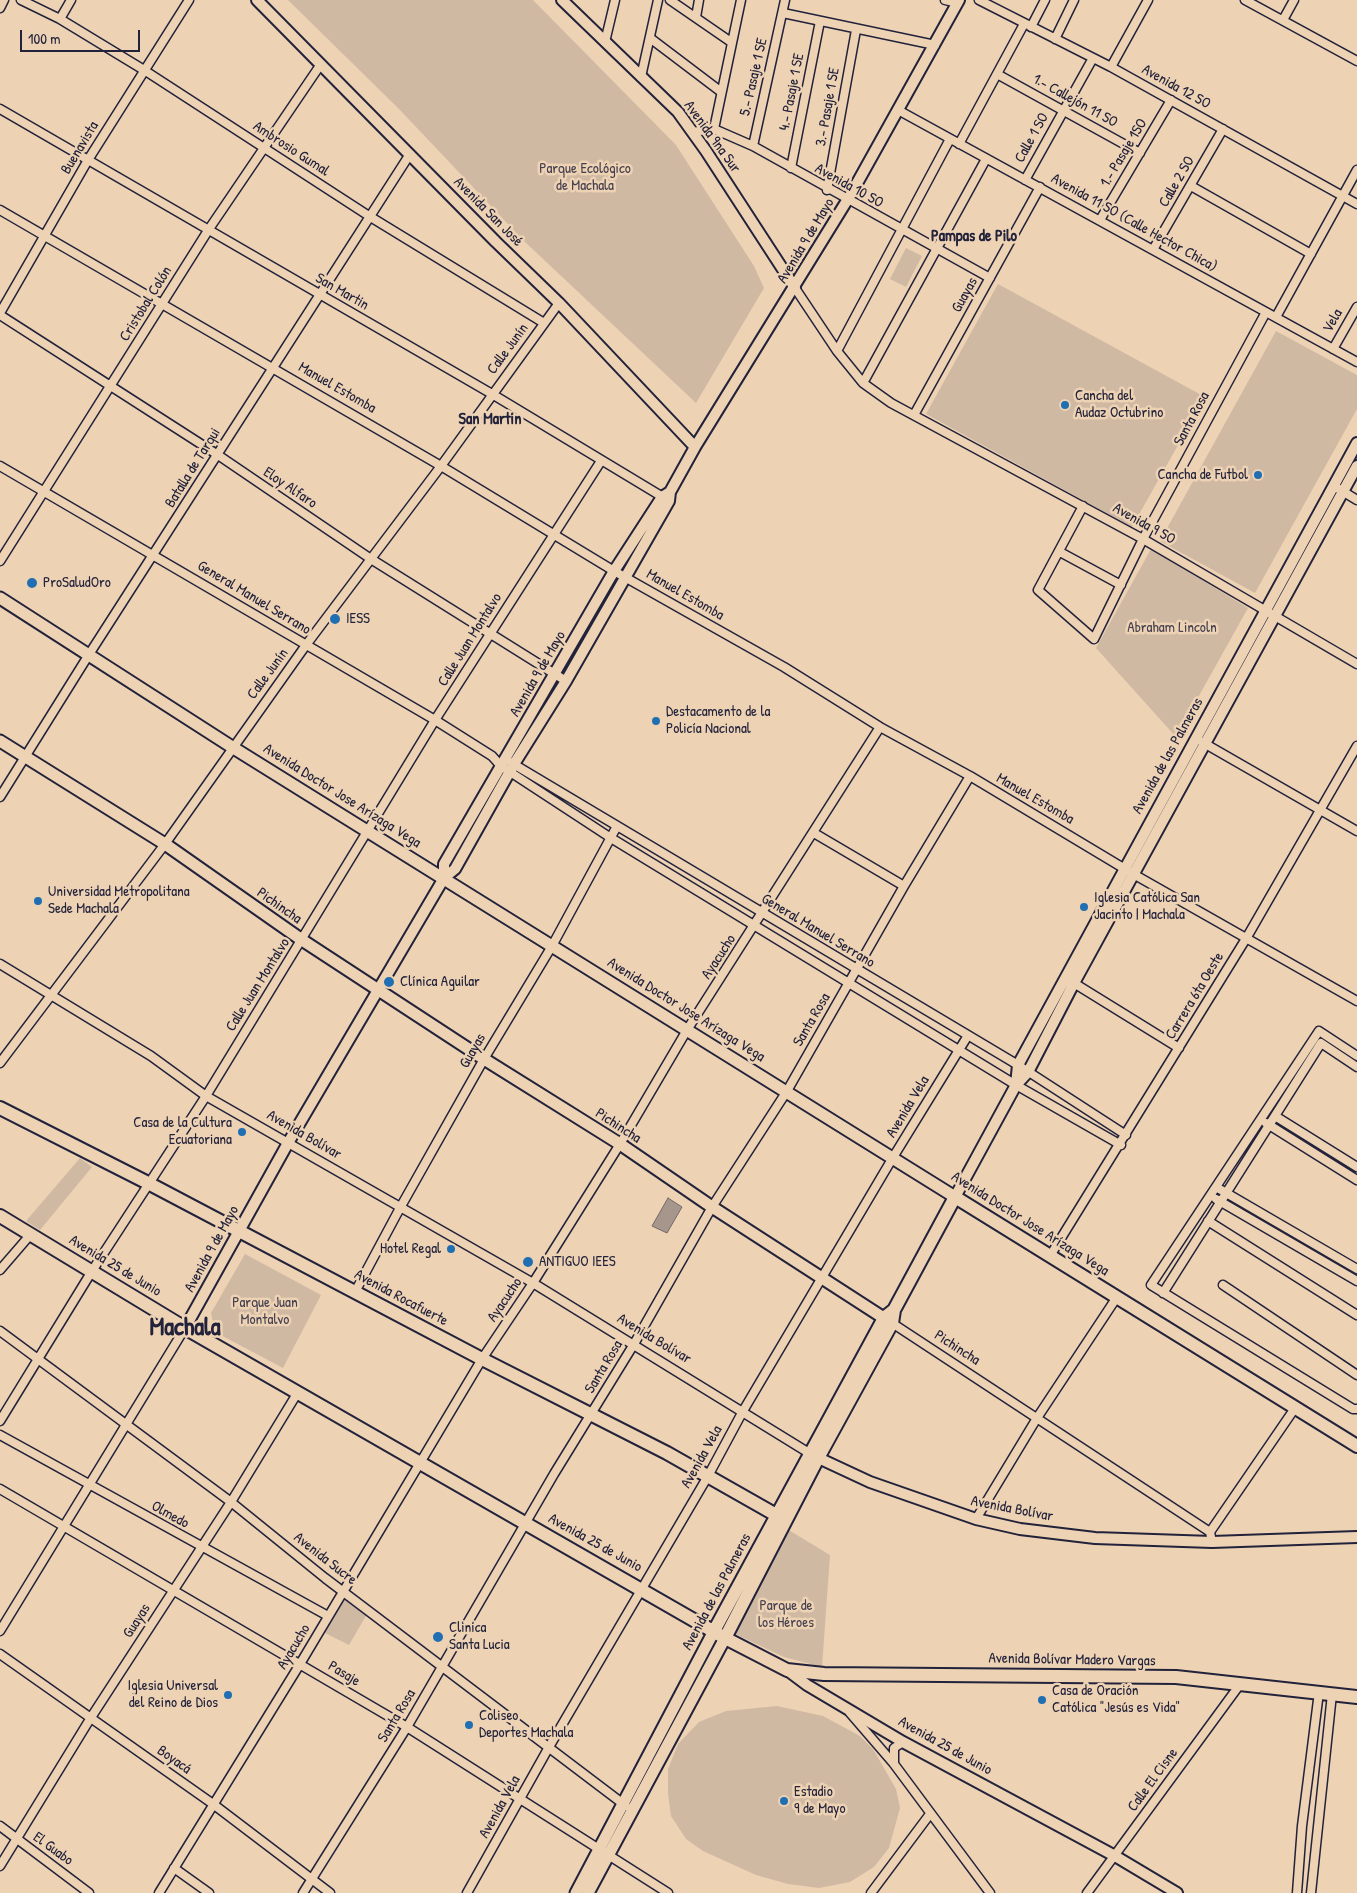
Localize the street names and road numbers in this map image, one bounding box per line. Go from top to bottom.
street label: 5.- Pasaje 1 SE [736,36,772,118]
street label: 4.- Pasaje 1 SE [776,52,808,132]
street label: Avenida 12 SO [1139,61,1213,113]
street label: 3.- Pasaje 1 SE [812,66,844,148]
street label: 1.- Callejón 11 SO [1030,70,1120,132]
street label: Avenida 9na Sur [680,97,744,177]
street label: Calle 1 SO [1011,110,1053,166]
street label: 1.- Pasaje 1SO [1097,116,1151,190]
street label: Buenavista [57,118,103,178]
street label: Ambrosio Gumal [249,118,333,180]
street label: Calle 2 SO [1155,153,1199,211]
street label: Avenida 10 SO [812,160,886,212]
street label: Avenida 11 SO (Calle Hector Chica) [1048,170,1220,276]
street label: Avenida San José [449,173,527,251]
street label: Avenida 9 de Mayo [774,195,838,287]
street label: Cristobal Colón [116,263,176,345]
street label: San Martin [312,269,372,315]
street label: Guayas [948,274,982,316]
street label: Vela [1319,306,1347,336]
street label: Calle Junín [484,320,532,378]
street label: Manuel Estomba [295,358,379,418]
street label: Santa Rosa [1170,389,1214,449]
street label: Batalla de Tarqui [161,425,225,511]
street label: Eloy Alfaro [260,464,320,512]
street label: Avenida 9 SO [1110,499,1178,549]
street label: General Manuel Serrano [194,557,314,639]
street label: Manuel Estomba [643,565,727,625]
street label: Calle Juan Montalvo [434,590,506,690]
street label: Avenida 9 de Mayo [506,628,570,720]
street label: Calle Junín [244,645,292,703]
street label: Avenida de las Palmeras [1129,695,1207,817]
street label: Avenida Doctor Jose Arízaga Vega [260,740,424,852]
street label: Manuel Estomba [993,769,1077,829]
street label: Pichincha [253,884,305,928]
street label: General Manuel Serrano [758,890,878,972]
street label: Ayacucho [698,931,740,983]
street label: Calle Juan Montalvo [222,935,294,1035]
street label: Carrera 6ta Oeste [1162,949,1228,1043]
street label: Avenida Doctor Jose Arízaga Vega [604,954,768,1066]
street label: Santa Rosa [790,990,834,1050]
street label: Guayas [456,1030,490,1072]
street label: Avenida Vela [883,1073,933,1141]
street label: Pichincha [592,1105,644,1147]
street label: Avenida Bolívar [263,1106,345,1164]
street label: Avenida Doctor Jose Arízaga Vega [948,1168,1112,1280]
street label: Avenida 9 de Mayo [181,1203,243,1295]
street label: Avenida 25 de Junio [66,1231,164,1301]
street label: Avenida Rocafuerte [351,1266,451,1330]
street label: Ayacucho [484,1274,526,1326]
street label: Avenida Bolívar [614,1310,694,1368]
street label: Pichincha [931,1327,983,1369]
street label: Santa Rosa [581,1337,627,1397]
street label: Avenida Vela [677,1423,727,1491]
street label: Avenida Bolívar [969,1492,1055,1526]
street label: Olmedo [148,1497,192,1533]
street label: Avenida 25 de Junio [545,1510,645,1576]
street label: Avenida Sucre [290,1529,360,1589]
street label: Avenida de las Palmeras [679,1531,755,1653]
street label: Guayas [119,1601,155,1641]
street label: Ayacucho [274,1621,314,1673]
street label: Avenida Bolívar Madero Vargas [988,1650,1156,1670]
street label: Pasaje [325,1657,363,1691]
street label: Santa Rosa [374,1686,420,1746]
street label: Avenida 25 de Junio [895,1713,995,1779]
street label: Boyacá [153,1742,195,1778]
street label: Calle El Cisne [1124,1745,1182,1815]
street label: Avenida Vela [475,1773,525,1841]
street label: El Guabo [29,1828,77,1870]

